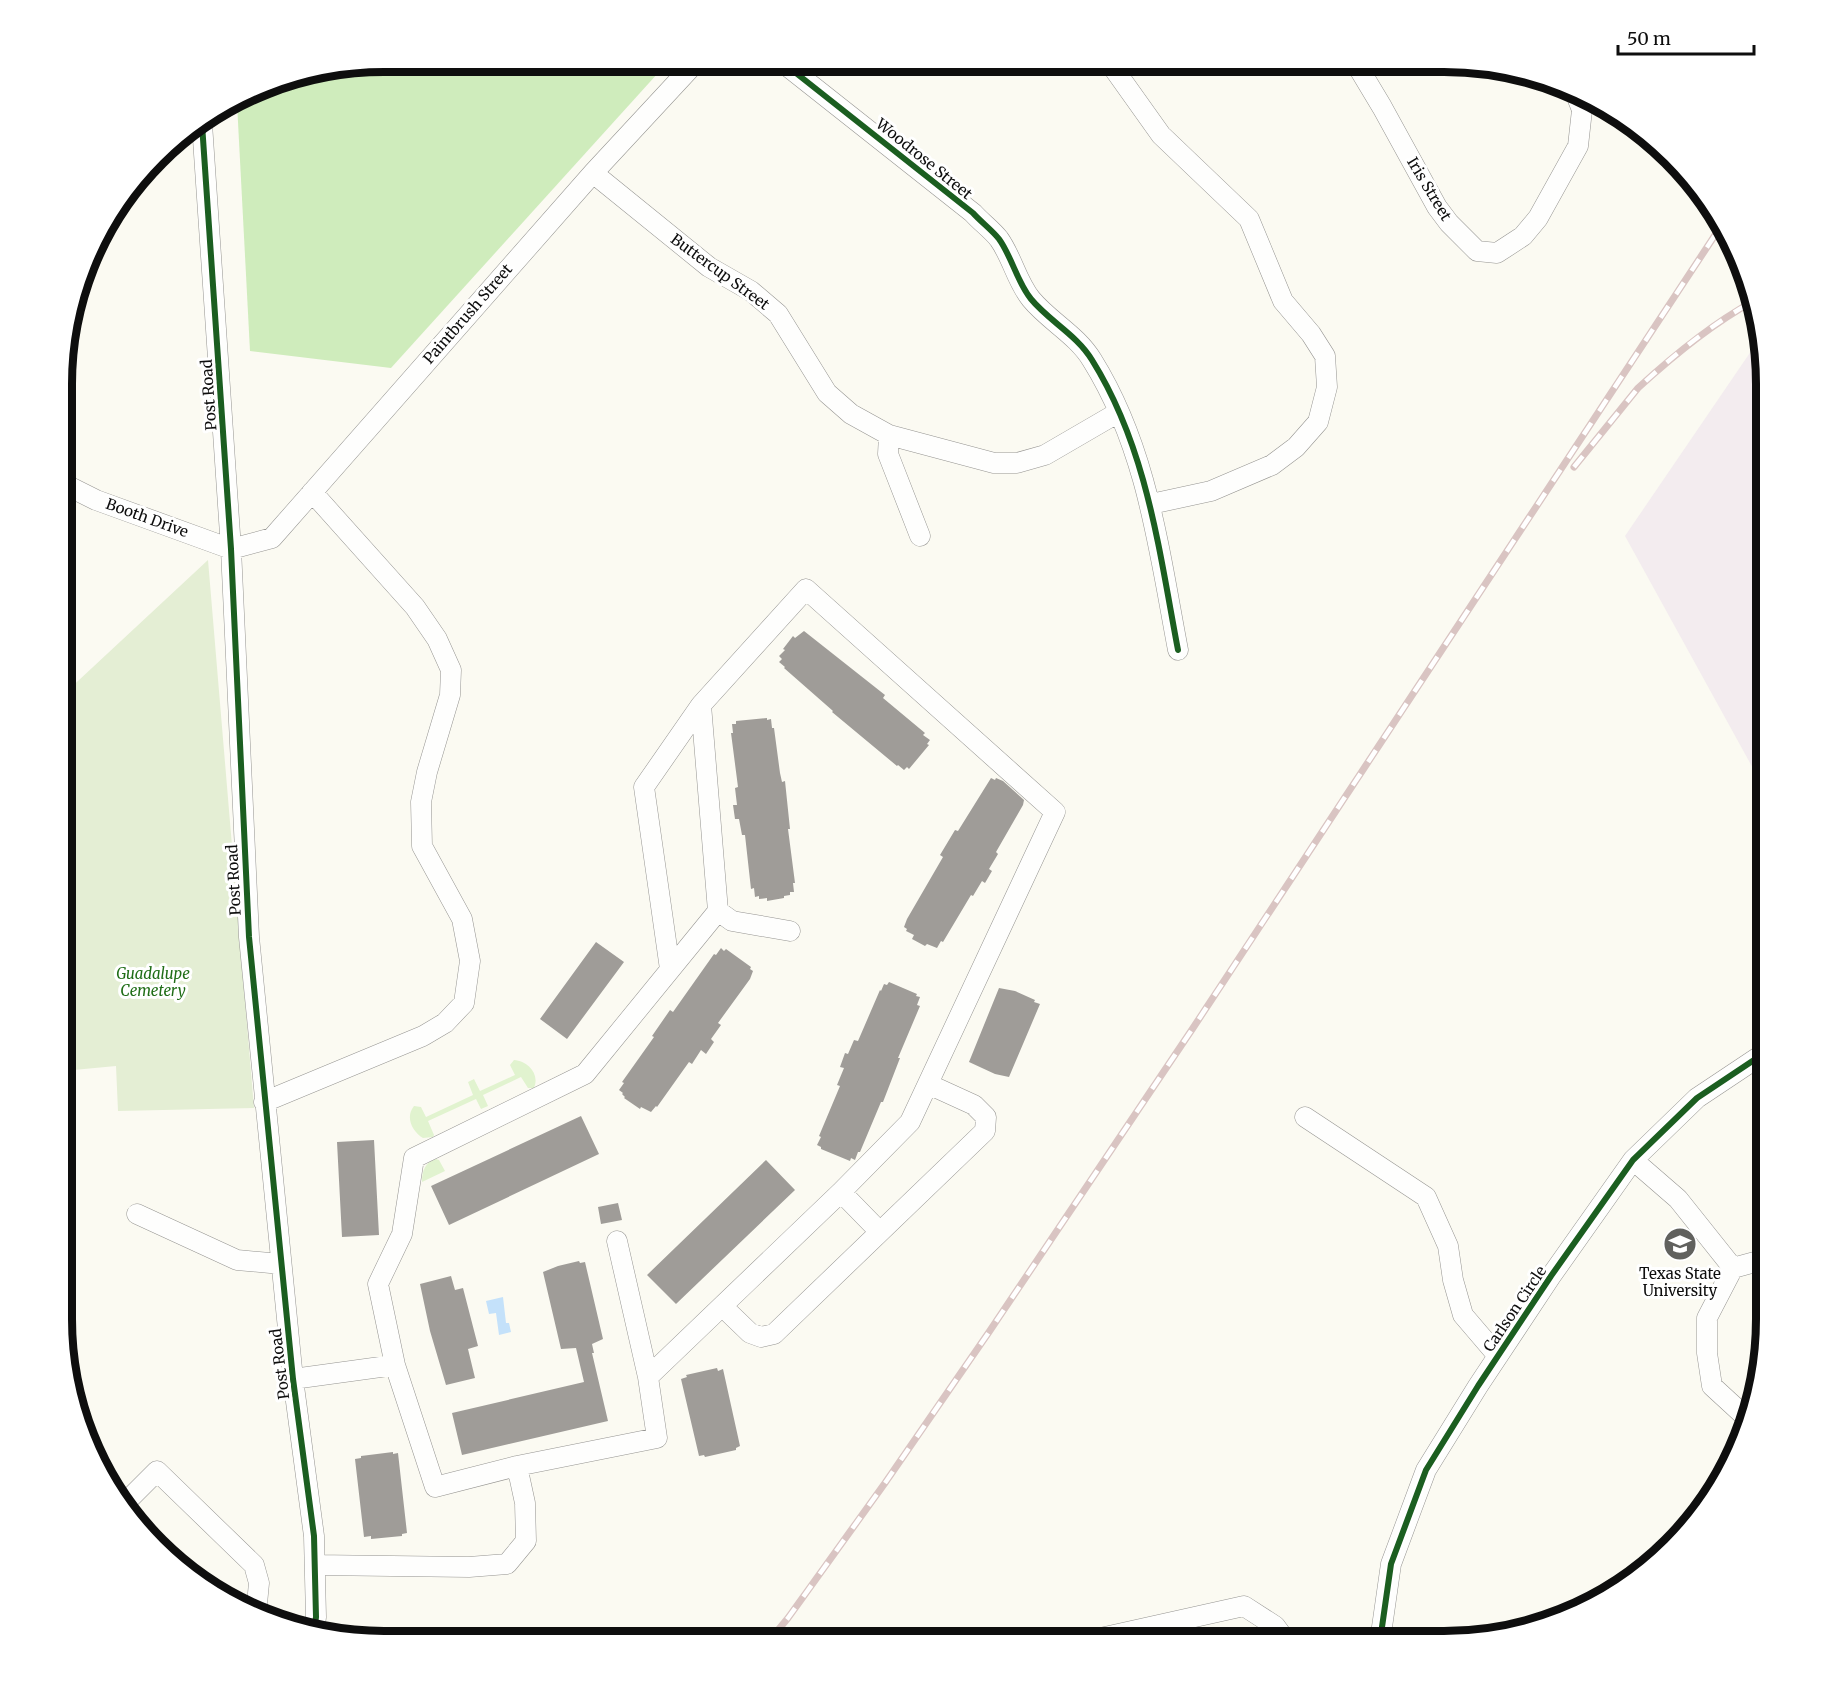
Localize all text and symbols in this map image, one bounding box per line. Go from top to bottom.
scale bar [1618,18,1754,56]
text: 50 m [1627,27,1671,50]
street label: Woodrose Street [872,113,976,203]
street label: Iris Street [1403,154,1456,224]
street label: Buttercup Street [667,229,773,314]
street label: Paintbrush Street [419,260,516,368]
street label: Post Road [197,359,220,431]
street label: Booth Drive [103,494,191,541]
street label: Post Road [222,844,245,916]
park label: Guadalupe Cemetery [116,964,190,1000]
school or university icon: Texas State University [1662,1226,1698,1262]
street label: Carlson Circle [1479,1262,1550,1355]
place label: Texas State University [1639,1264,1721,1300]
street label: Post Road [266,1328,293,1401]

